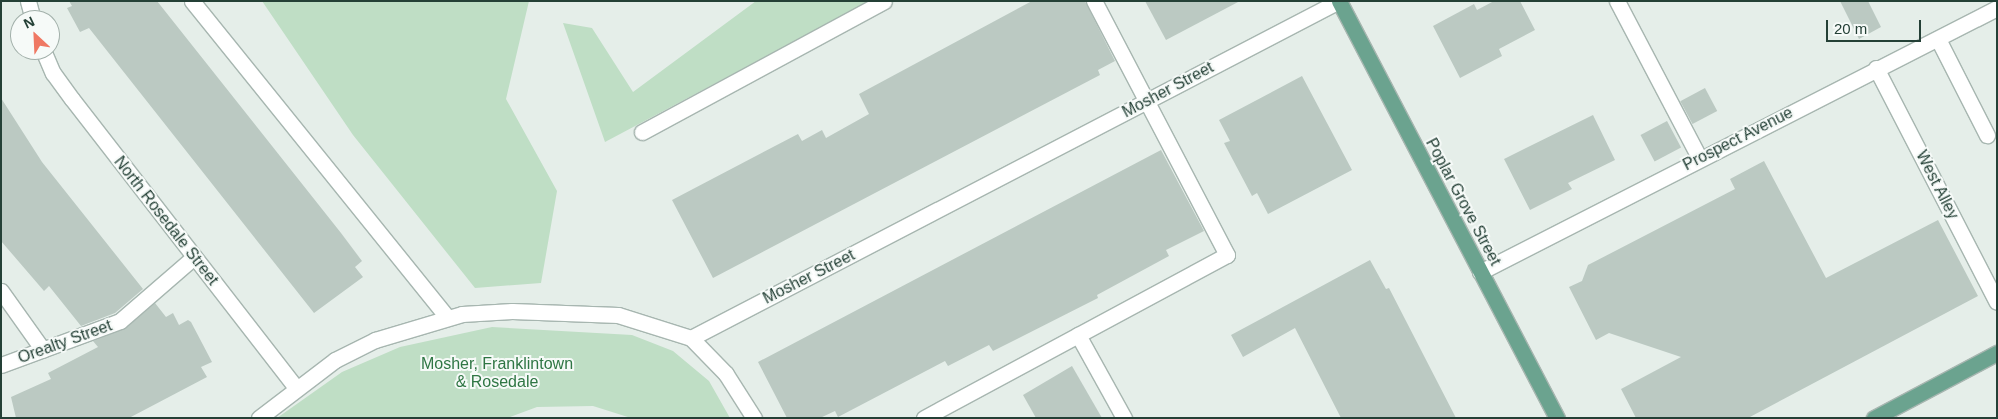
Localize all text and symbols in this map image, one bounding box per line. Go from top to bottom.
north arrow [10,10,60,60]
scale bar [1828,10,1923,42]
text: N [21,13,37,32]
text: 20 m [1834,20,1867,37]
street label: Mosher Street [1119,58,1217,122]
street label: Prospect Avenue [1679,103,1797,175]
street label: Poplar Grove Street [1421,135,1505,269]
street label: West Alley [1911,147,1963,223]
street label: North Rosedale Street [110,153,222,289]
street label: Mosher Street [760,246,858,308]
street label: Orealty Street [15,316,115,368]
park label: Mosher, Franklintown & Rosedale [421,354,573,392]

